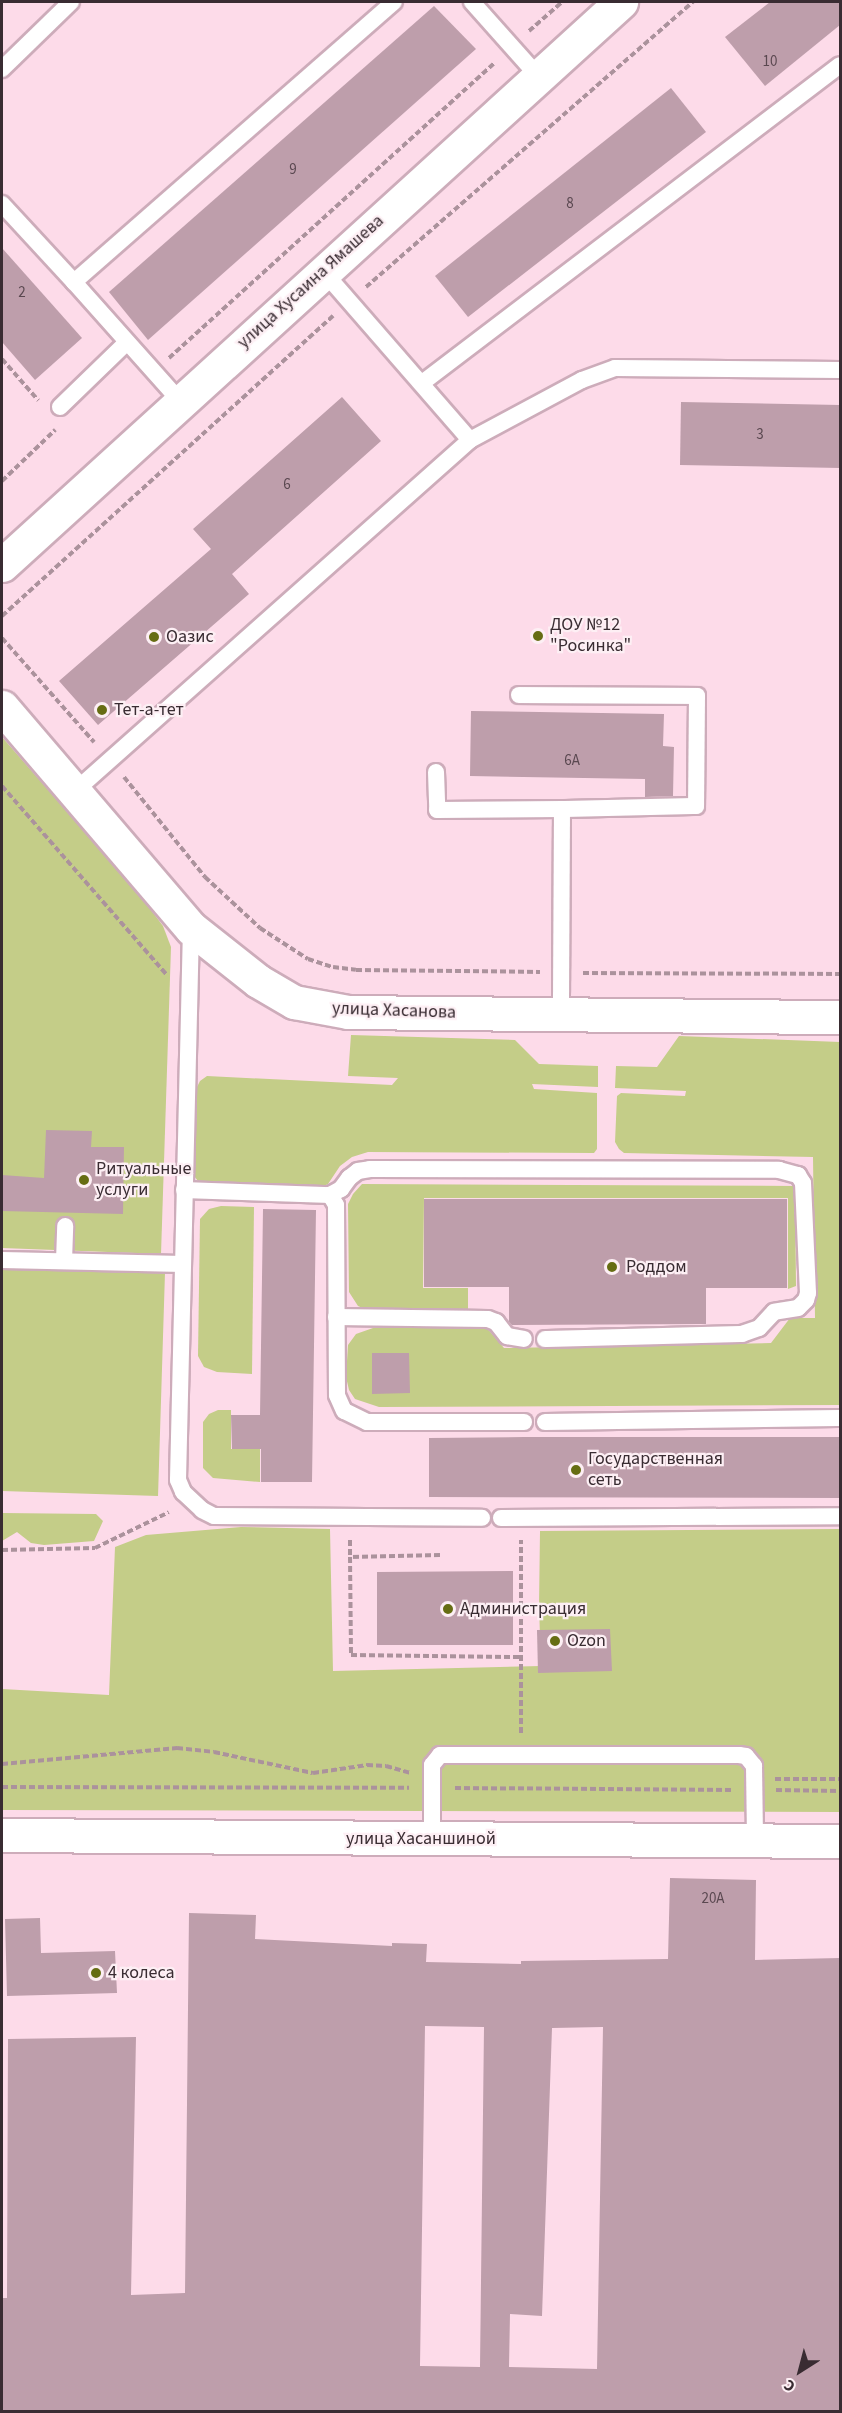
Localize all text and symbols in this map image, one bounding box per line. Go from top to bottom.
house number: 10 [763,53,777,71]
house number: 9 [289,161,297,179]
house number: 8 [566,195,574,213]
street label: улица Хусаина Ямашева [233,211,389,353]
house number: 2 [18,284,26,302]
house number: 3 [756,426,764,444]
house number: 6 [283,476,291,494]
place label: ДОУ №12 "Росинка" [550,615,631,658]
place label: Оазис [166,626,214,648]
marker: ДОУ №12 "Росинка" [531,629,545,643]
marker: Оазис [147,630,161,644]
place label: Тет-а-тет [114,699,184,721]
marker: Тет-а-тет [95,703,109,717]
house number: 6А [564,752,580,770]
street label: улица Хасанова [332,998,456,1024]
place label: Ритуальные услуги [96,1159,191,1202]
marker: Ритуальные услуги [77,1173,91,1187]
place label: Роддом [626,1256,687,1278]
marker: Роддом [603,1258,621,1276]
place label: Государственная сеть [588,1449,723,1492]
marker: Государственная сеть [569,1463,583,1477]
place label: Администрация [460,1598,586,1620]
marker: Администрация [441,1602,455,1616]
place label: Ozon [567,1630,606,1652]
marker: Ozon [548,1634,562,1648]
street label: улица Хасаншиной [346,1828,496,1850]
house number: 20А [701,1890,725,1908]
place label: 4 колеса [108,1962,174,1984]
marker: 4 колеса [89,1966,103,1980]
north arrow [770,2341,830,2401]
text: С [779,2374,800,2397]

